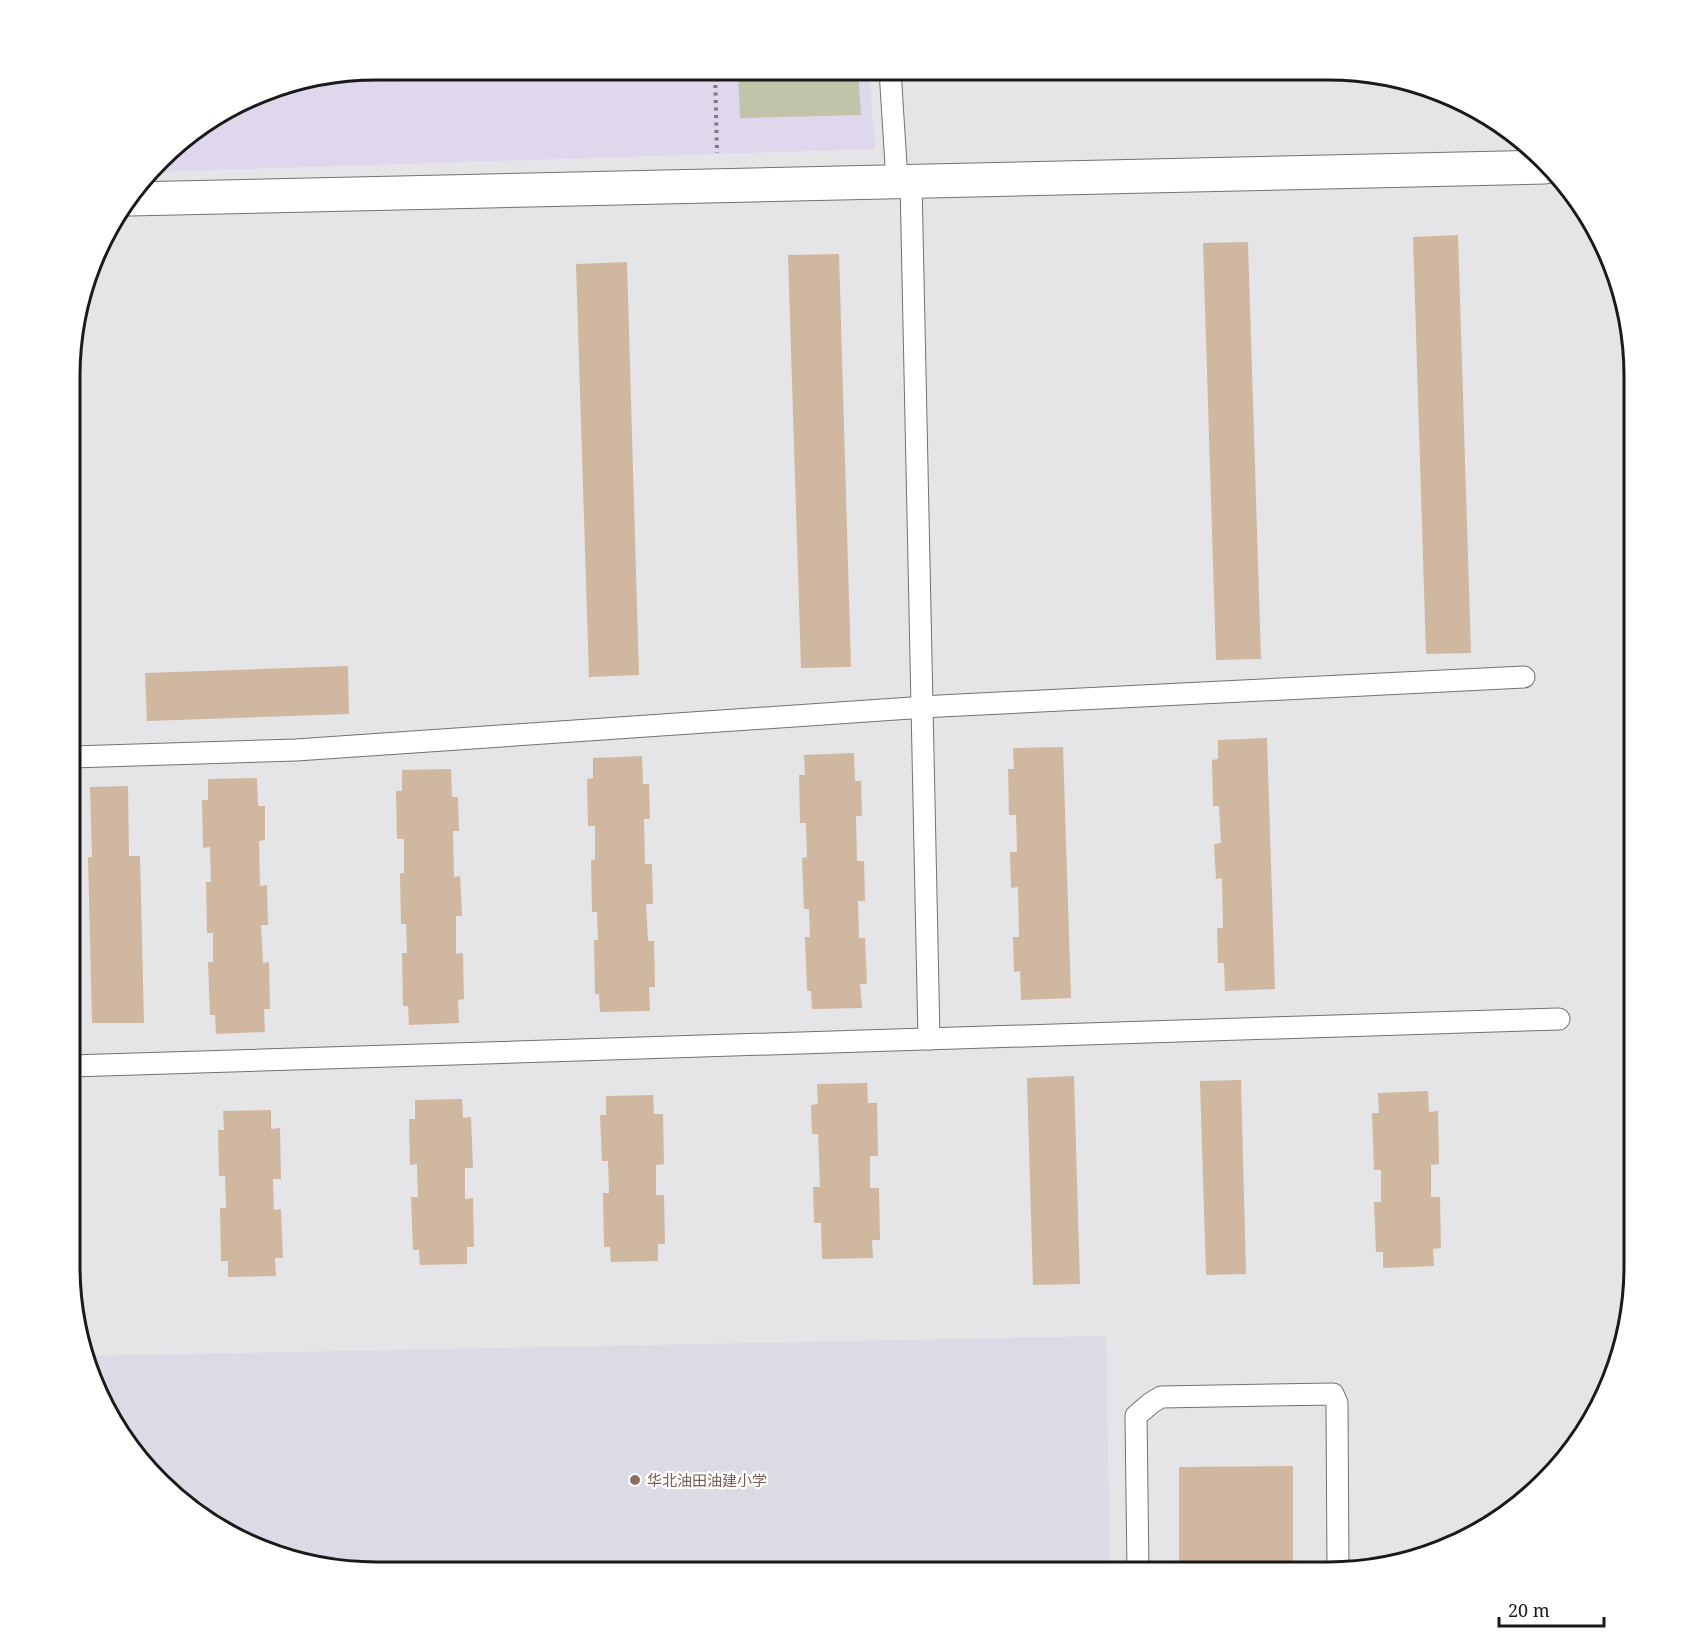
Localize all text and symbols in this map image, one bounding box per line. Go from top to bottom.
place label: 华北油田油建小学 [647,1470,767,1490]
marker: 华北油田油建小学 [628,1473,642,1487]
scale bar [1499,1590,1604,1628]
text: 20 m [1508,1598,1550,1622]

